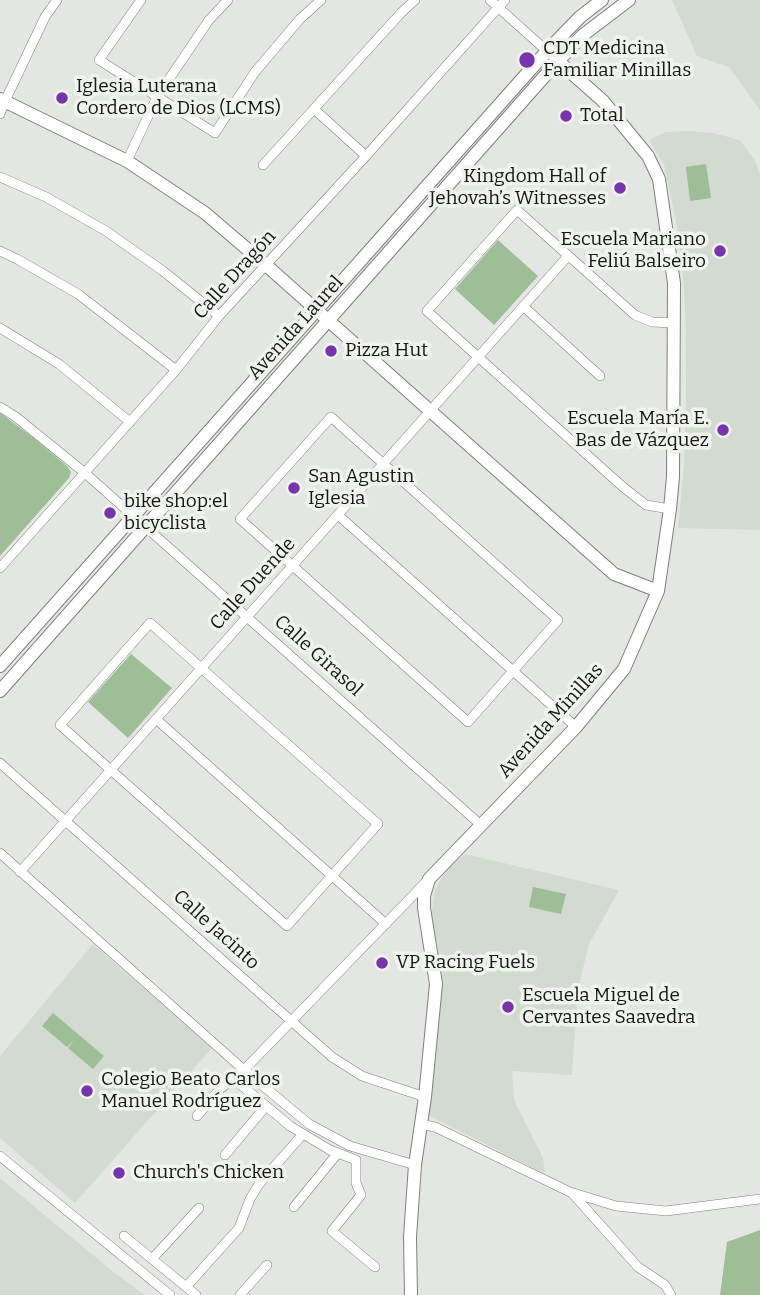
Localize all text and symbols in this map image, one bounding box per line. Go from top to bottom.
place label: CDT Medicina Familiar Minillas [543,38,691,82]
marker: CDT Medicina Familiar Minillas [517,50,537,70]
place label: Iglesia Luterana Cordero de Dios (LCMS) [76,76,281,120]
marker: Iglesia Luterana Cordero de Dios (LCMS) [54,90,70,106]
place label: Total [580,105,624,127]
marker: Total [558,108,574,124]
place label: Kingdom Hall of Jehovah’s Witnesses [429,166,606,210]
marker: Kingdom Hall of Jehovah’s Witnesses [612,180,628,196]
street label: Calle Dragón [189,226,281,324]
place label: Escuela Mariano Feliú Balseiro [561,229,706,273]
marker: Escuela Mariano Feliú Balseiro [712,243,728,259]
street label: Avenida Laurel [243,271,349,385]
place label: Pizza Hut [345,340,428,362]
marker: Pizza Hut [323,343,339,359]
place label: Escuela María E. Bas de Vázquez [567,408,709,452]
marker: Escuela María E. Bas de Vázquez [715,422,731,438]
place label: San Agustin Iglesia [308,466,414,510]
marker: San Agustin Iglesia [286,480,302,496]
place label: bike shop:el bicyclista [124,491,228,535]
marker: bike shop:el bicyclista [102,505,118,521]
street label: Calle Duende [205,533,301,635]
street label: Calle Girasol [269,610,367,702]
street label: Avenida Minillas [494,659,608,783]
street label: Calle Jacinto [168,885,264,975]
place label: VP Racing Fuels [396,952,535,974]
marker: VP Racing Fuels [374,955,390,971]
place label: Escuela Miguel de Cervantes Saavedra [522,985,695,1029]
marker: Escuela Miguel de Cervantes Saavedra [500,999,516,1015]
place label: Colegio Beato Carlos Manuel Rodríguez [101,1069,280,1113]
marker: Colegio Beato Carlos Manuel Rodríguez [79,1083,95,1099]
place label: Church's Chicken [133,1162,284,1184]
marker: Church's Chicken [111,1165,127,1181]

